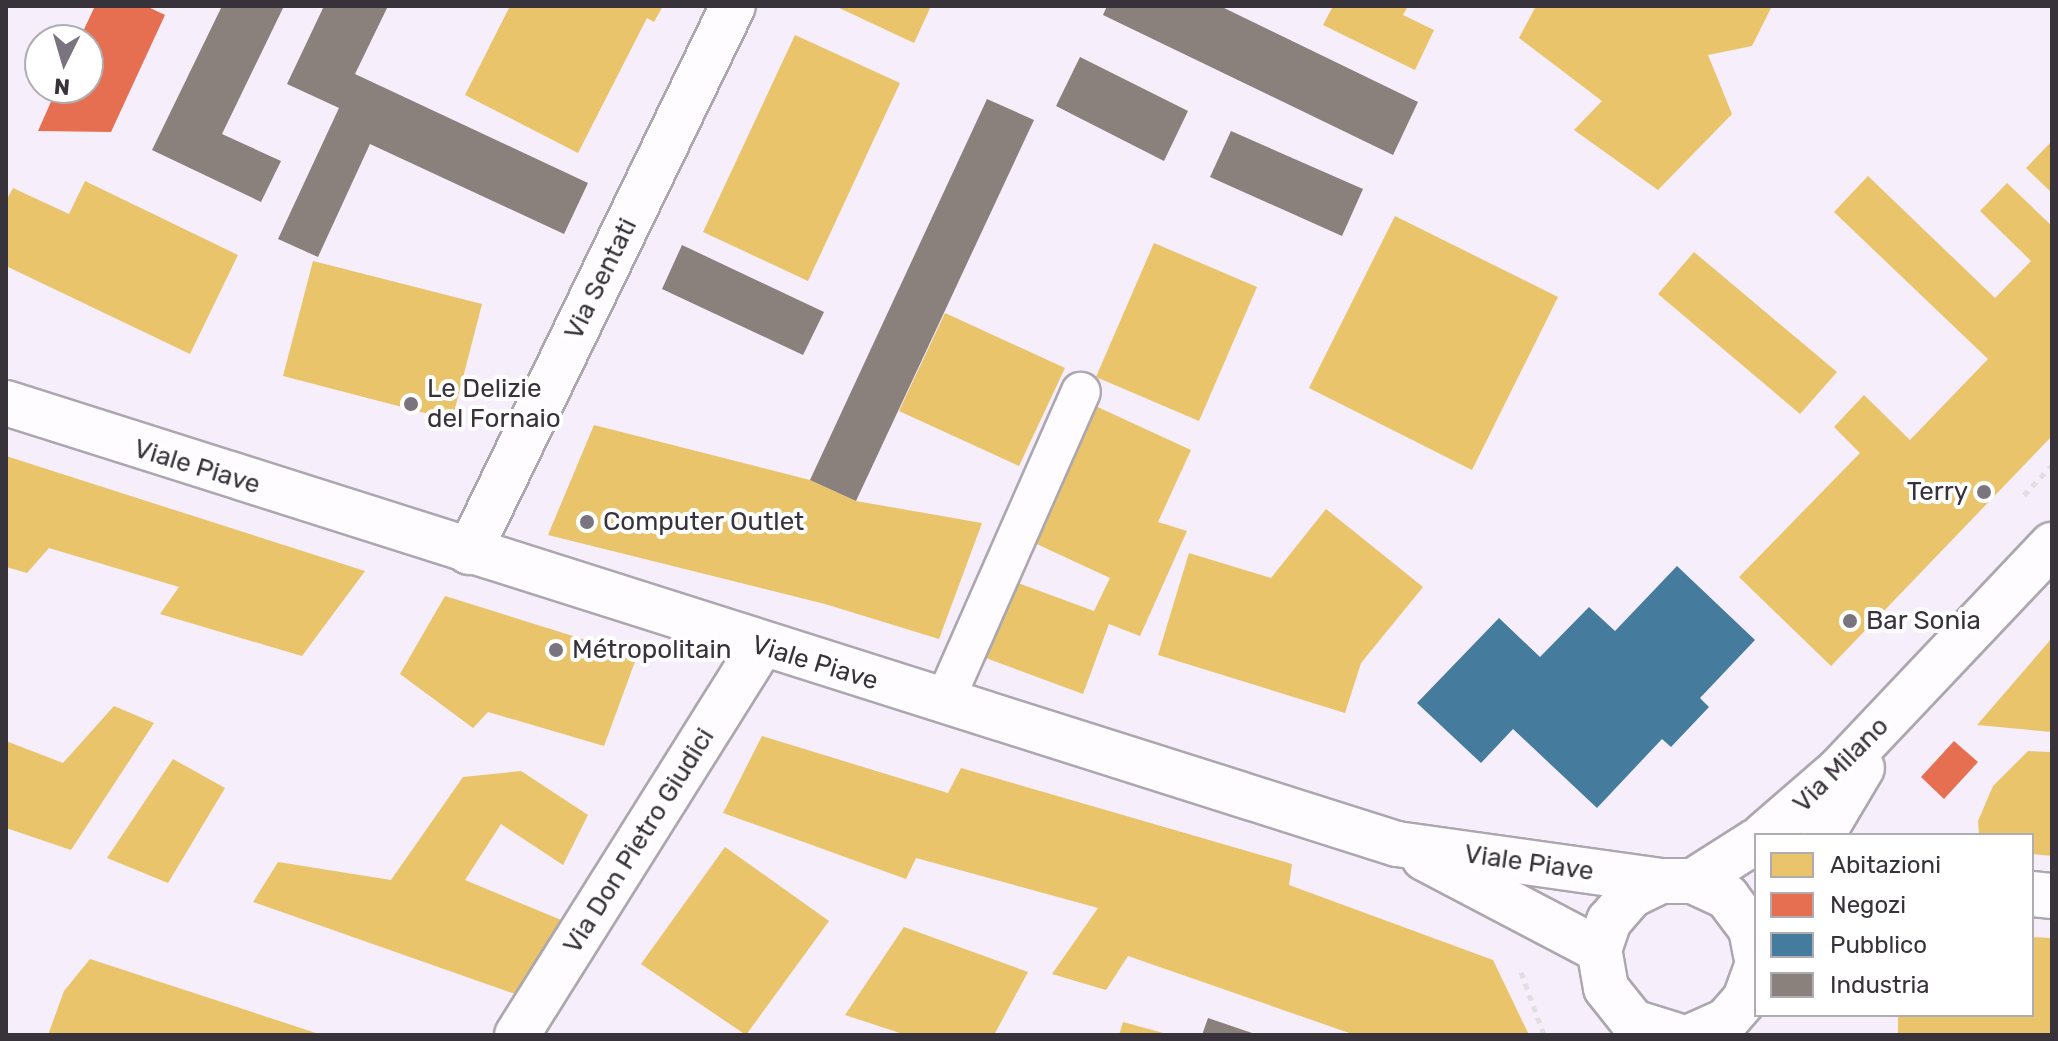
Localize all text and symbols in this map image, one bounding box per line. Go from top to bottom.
north arrow [24,24,104,104]
text: N [53,72,71,101]
street label: Via Sentati [558,213,644,345]
place label: Le Delizie del Fornaio [427,373,561,434]
marker: Le Delizie del Fornaio [402,395,420,413]
street label: Viale Piave [130,433,264,501]
place label: Terry [1907,476,1968,508]
marker: Terry [1975,483,1993,501]
place label: Computer Outlet [603,506,805,538]
marker: Computer Outlet [578,513,596,531]
place label: Bar Sonia [1866,605,1981,637]
marker: Bar Sonia [1841,612,1859,630]
street label: Viale Piave [748,629,882,697]
place label: Métropolitain [572,634,731,666]
marker: Métropolitain [547,641,565,659]
street label: Via Milano [1787,711,1895,819]
street label: Via Don Pietro Giudici [557,723,721,959]
legend [1754,833,2034,1017]
street label: Viale Piave [1462,838,1596,888]
text: Abitazioni [1830,851,1941,879]
text: Negozi [1830,891,1906,919]
text: Pubblico [1830,931,1927,959]
text: Industria [1830,971,1930,999]

